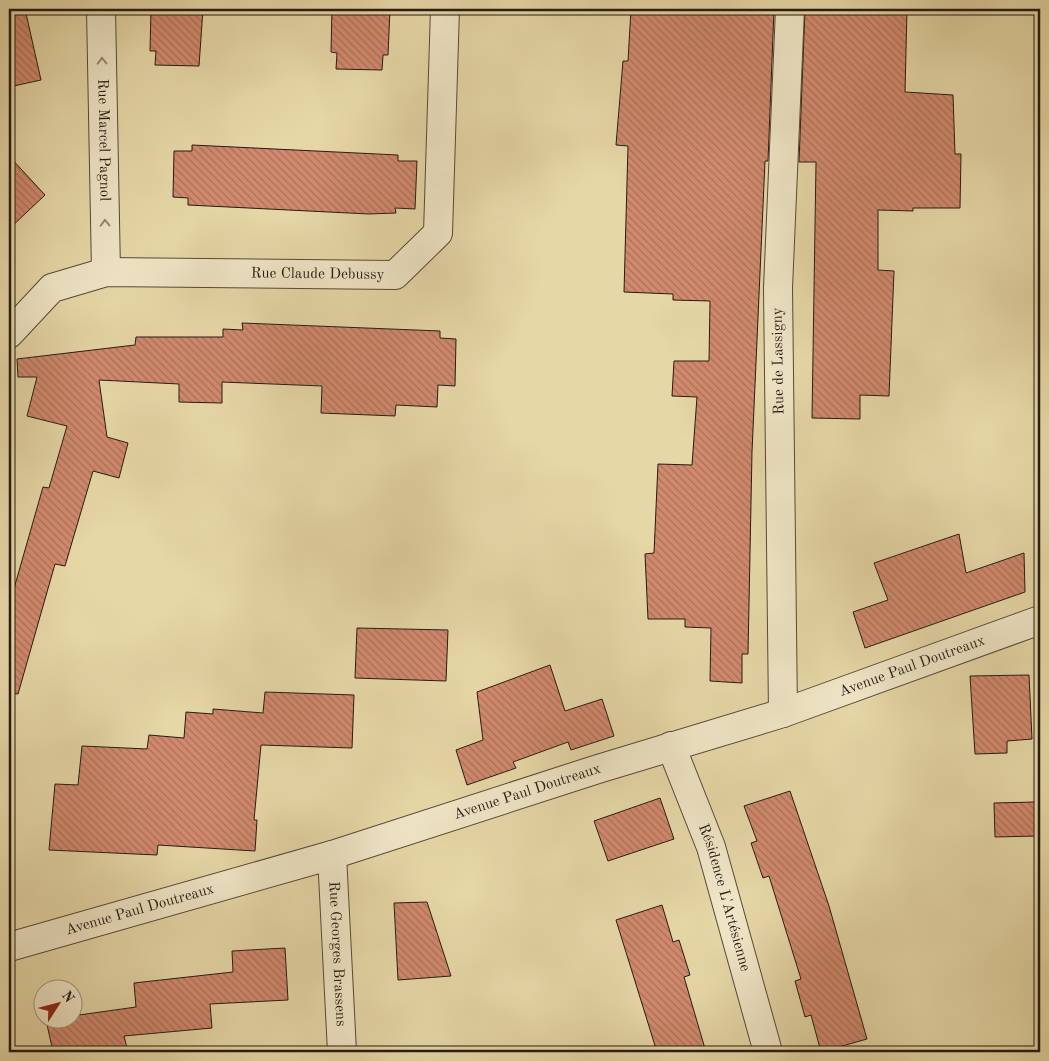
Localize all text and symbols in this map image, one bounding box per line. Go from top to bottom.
one-way arrow [96,57,107,65]
street label: Rue Marcel Pagnol [95,79,112,201]
one-way arrow [100,219,110,226]
street label: Rue Claude Debussy [251,266,385,282]
street label: Rue de Lassigny [771,307,787,415]
street label: Avenue Paul Doutreaux [837,633,987,700]
street label: Avenue Paul Doutreaux [452,761,603,823]
street label: Résidence L'Artésienne [695,822,753,973]
street label: Avenue Paul Doutreaux [64,881,216,938]
street label: Rue Georges Brassens [326,881,348,1027]
north arrow [32,978,82,1028]
text: N [59,989,77,1006]

